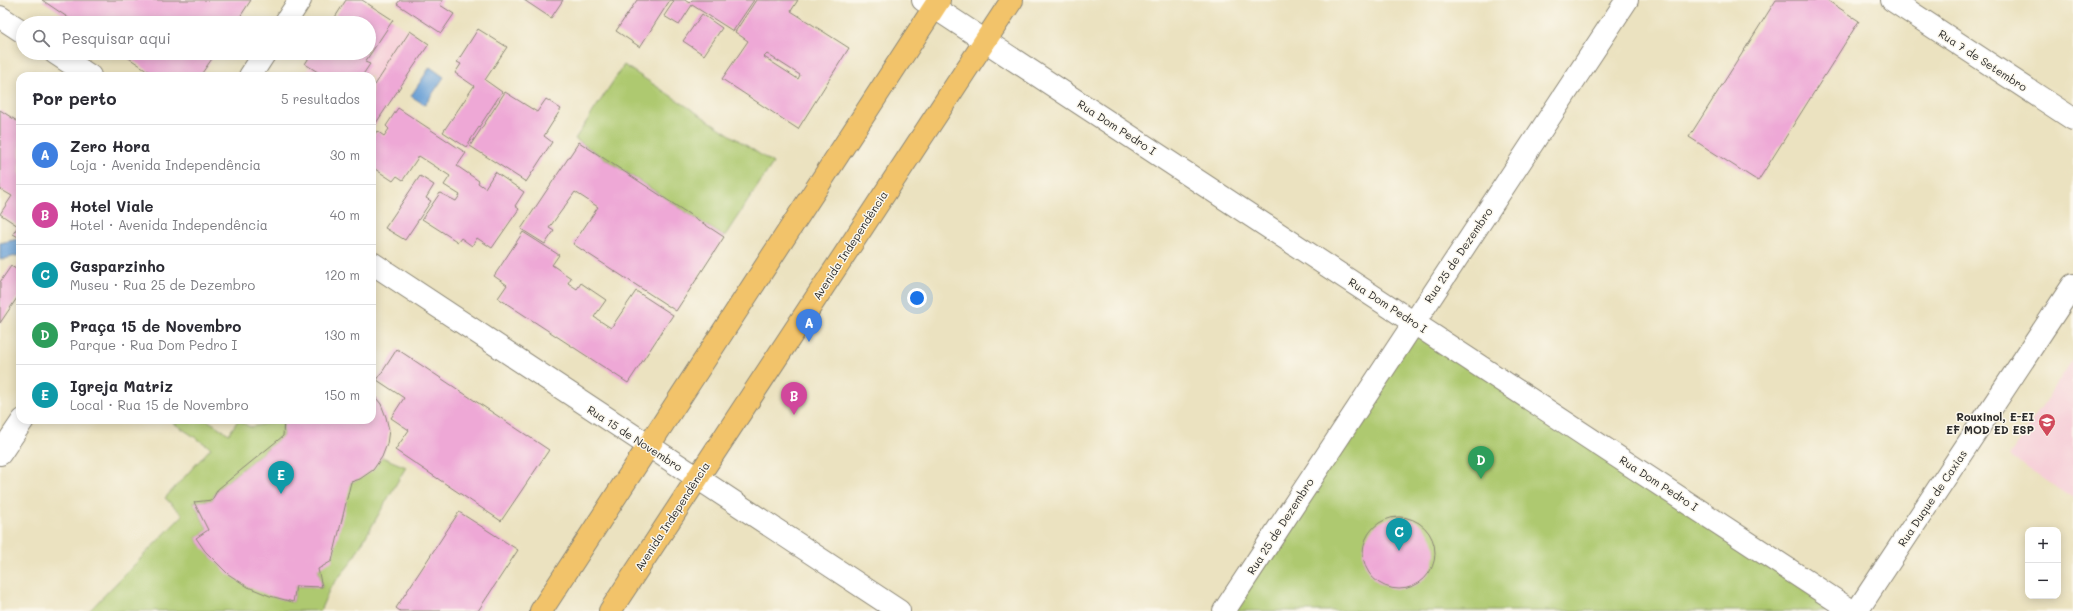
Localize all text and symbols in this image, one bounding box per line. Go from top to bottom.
search box [16,16,376,60]
street label: Rua 7 de Setembro [1936,26,2031,95]
icon: search [30,27,52,49]
text: Pesquisar aqui [62,28,171,48]
text: Por perto [32,87,116,109]
text: 5 resultados [281,90,360,107]
street label: Rua Dom Pedro I [1075,96,1159,158]
text: Zero Hora [70,136,150,156]
text: A [40,146,50,163]
text: 30 m [330,146,360,163]
text: Loja · Avenida Independência [70,156,261,173]
street label: Avenida Independência [809,188,891,302]
text: Hotel Viale [70,196,153,216]
street label: Rua 25 de Dezembro [1420,204,1496,306]
text: B [41,206,49,223]
text: 40 m [330,206,360,223]
text: Hotel · Avenida Independência [70,216,268,233]
text: Gasparzinho [70,256,165,276]
text: C [40,266,50,283]
text: 120 m [324,266,360,283]
street label: Rua Dom Pedro I [1346,274,1430,336]
text: Museu · Rua 25 de Dezembro [70,276,255,293]
your location [907,288,927,308]
pin: A [796,309,822,342]
text: Praça 15 de Novembro [70,316,241,336]
text: D [40,326,50,343]
text: 130 m [324,326,360,343]
text: Parque · Rua Dom Pedro I [70,336,237,353]
text: Igreja Matriz [70,376,173,396]
pin: B [781,382,807,415]
text: E [41,386,49,403]
text: 150 m [324,386,360,403]
text: Local · Rua 15 de Novembro [70,396,248,413]
street label: Rua 15 de Novembro [585,402,686,475]
place label: Rouxinol, E-EI EF MOD ED ESP [1946,409,2034,437]
school or university icon: Rouxinol, E-EI EF MOD ED ESP [2037,412,2057,437]
pin: D [1468,446,1494,479]
street label: Rua Duque de Caxias [1894,447,1970,549]
street label: Rua Dom Pedro I [1617,452,1701,514]
street label: Avenida Independência [631,459,713,573]
pin: E [268,461,294,494]
street label: Rua 25 de Dezembro [1243,475,1317,577]
pin: C [1386,518,1412,551]
map controls [2025,527,2061,599]
button: + [2025,527,2061,563]
button: − [2025,563,2061,599]

